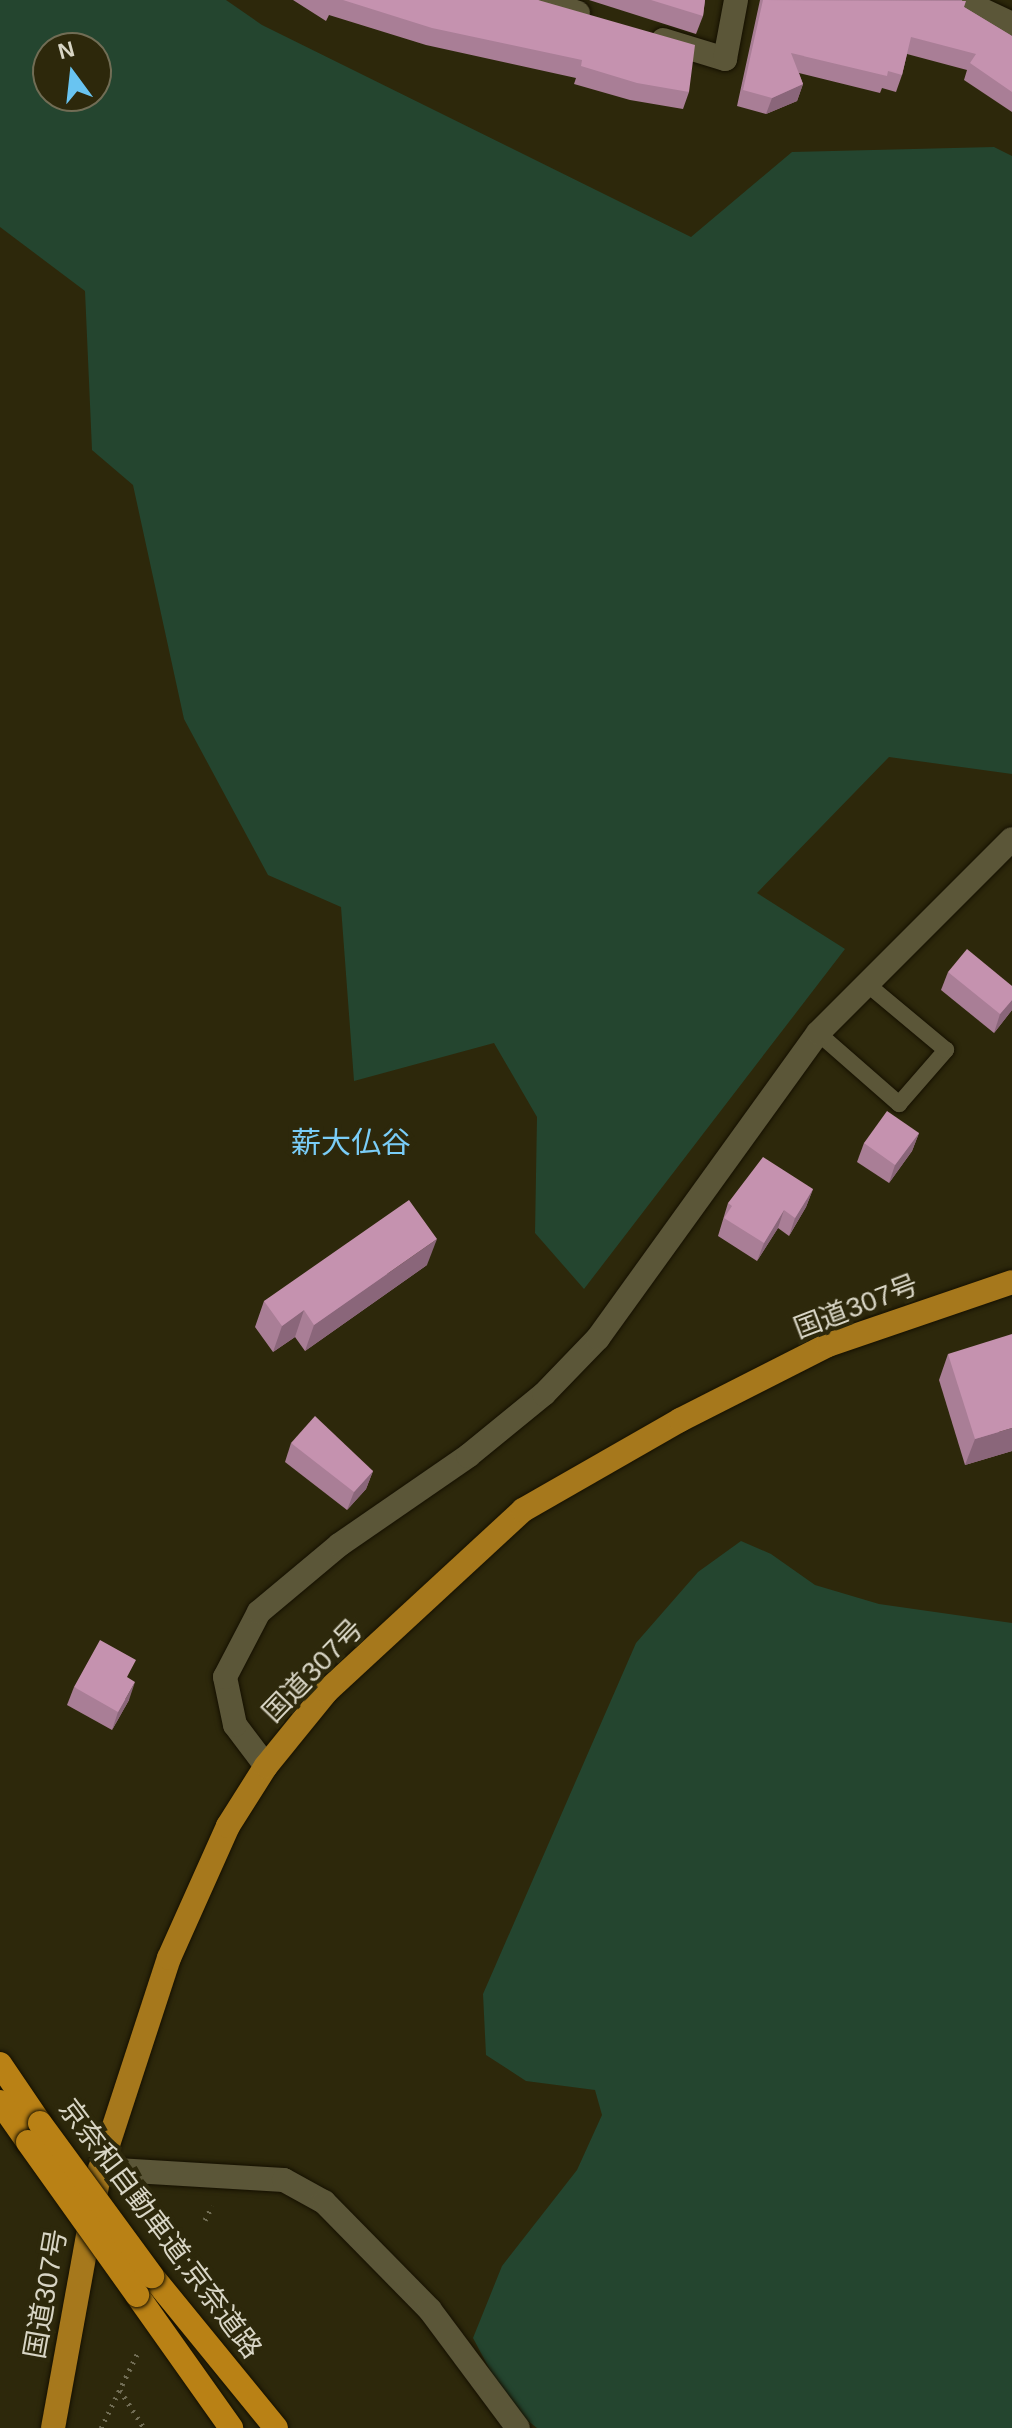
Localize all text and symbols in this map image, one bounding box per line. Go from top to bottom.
north arrow [32,32,112,112]
text: N [55,36,77,64]
district label: 薪大仏谷 [291,1125,411,1161]
street label: 国道307号 [789,1268,923,1346]
street label: 国道307号 [256,1612,370,1730]
street label: 京奈和自動車道;京奈道路 [52,2093,268,2365]
street label: 国道307号 [18,2227,74,2361]

